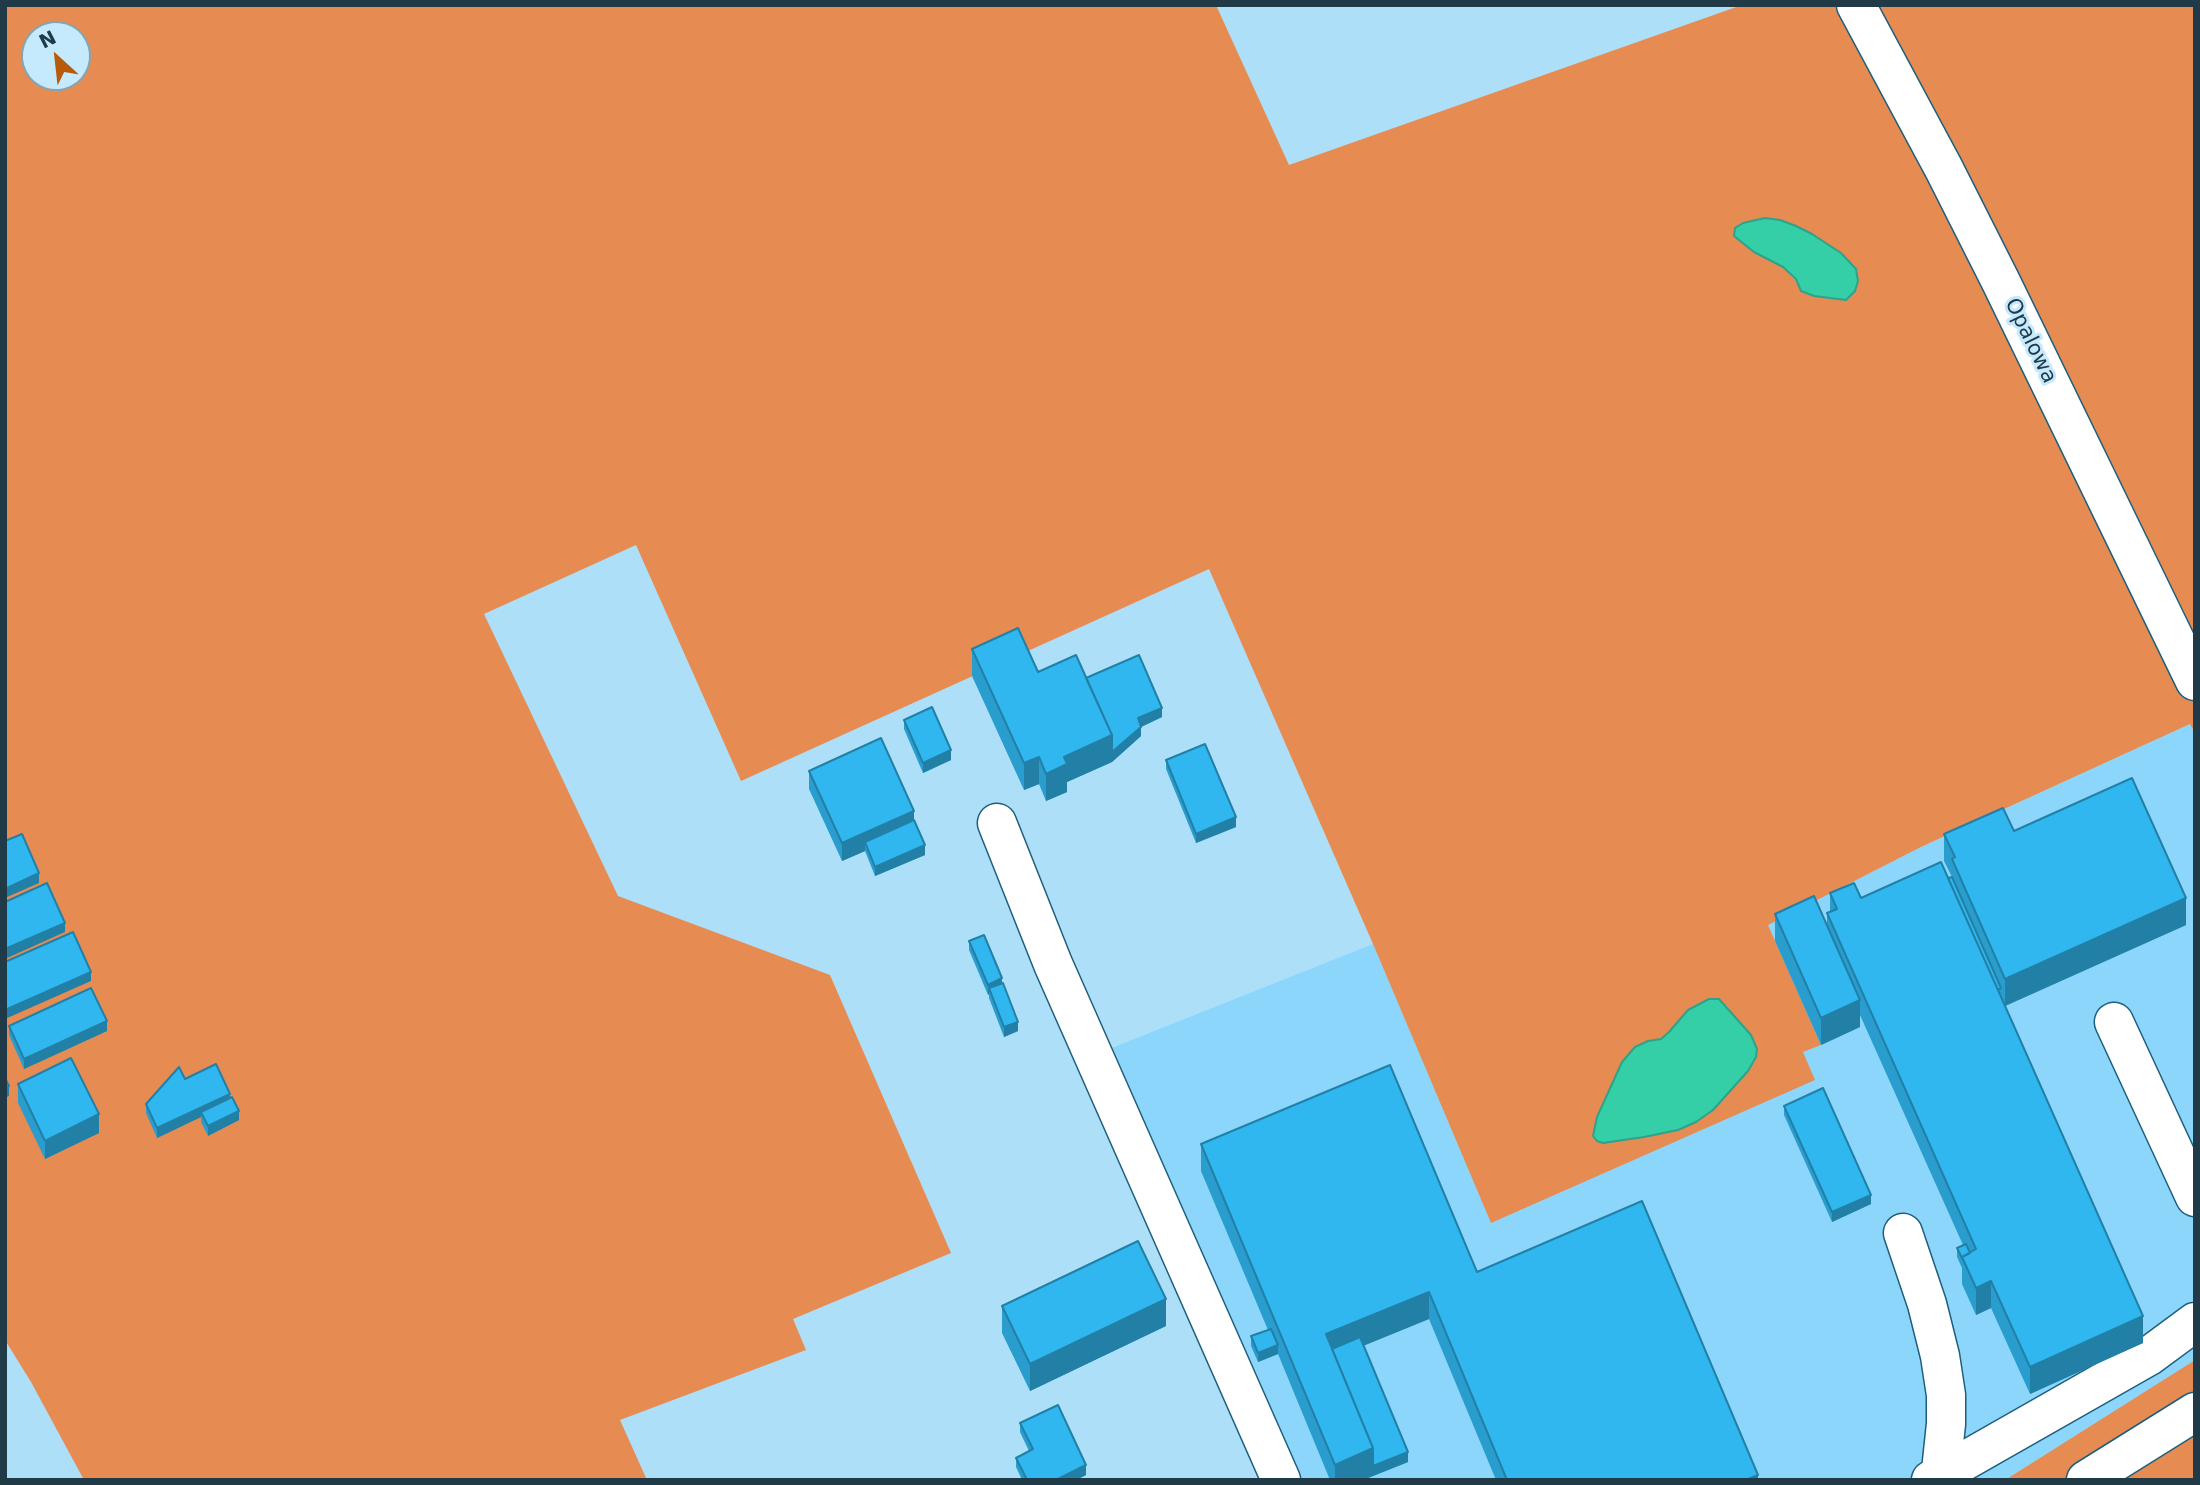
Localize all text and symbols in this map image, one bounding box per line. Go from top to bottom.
north arrow [21,21,91,91]
text: N [35,26,59,52]
street label: Opalowa [1999,294,2061,388]

